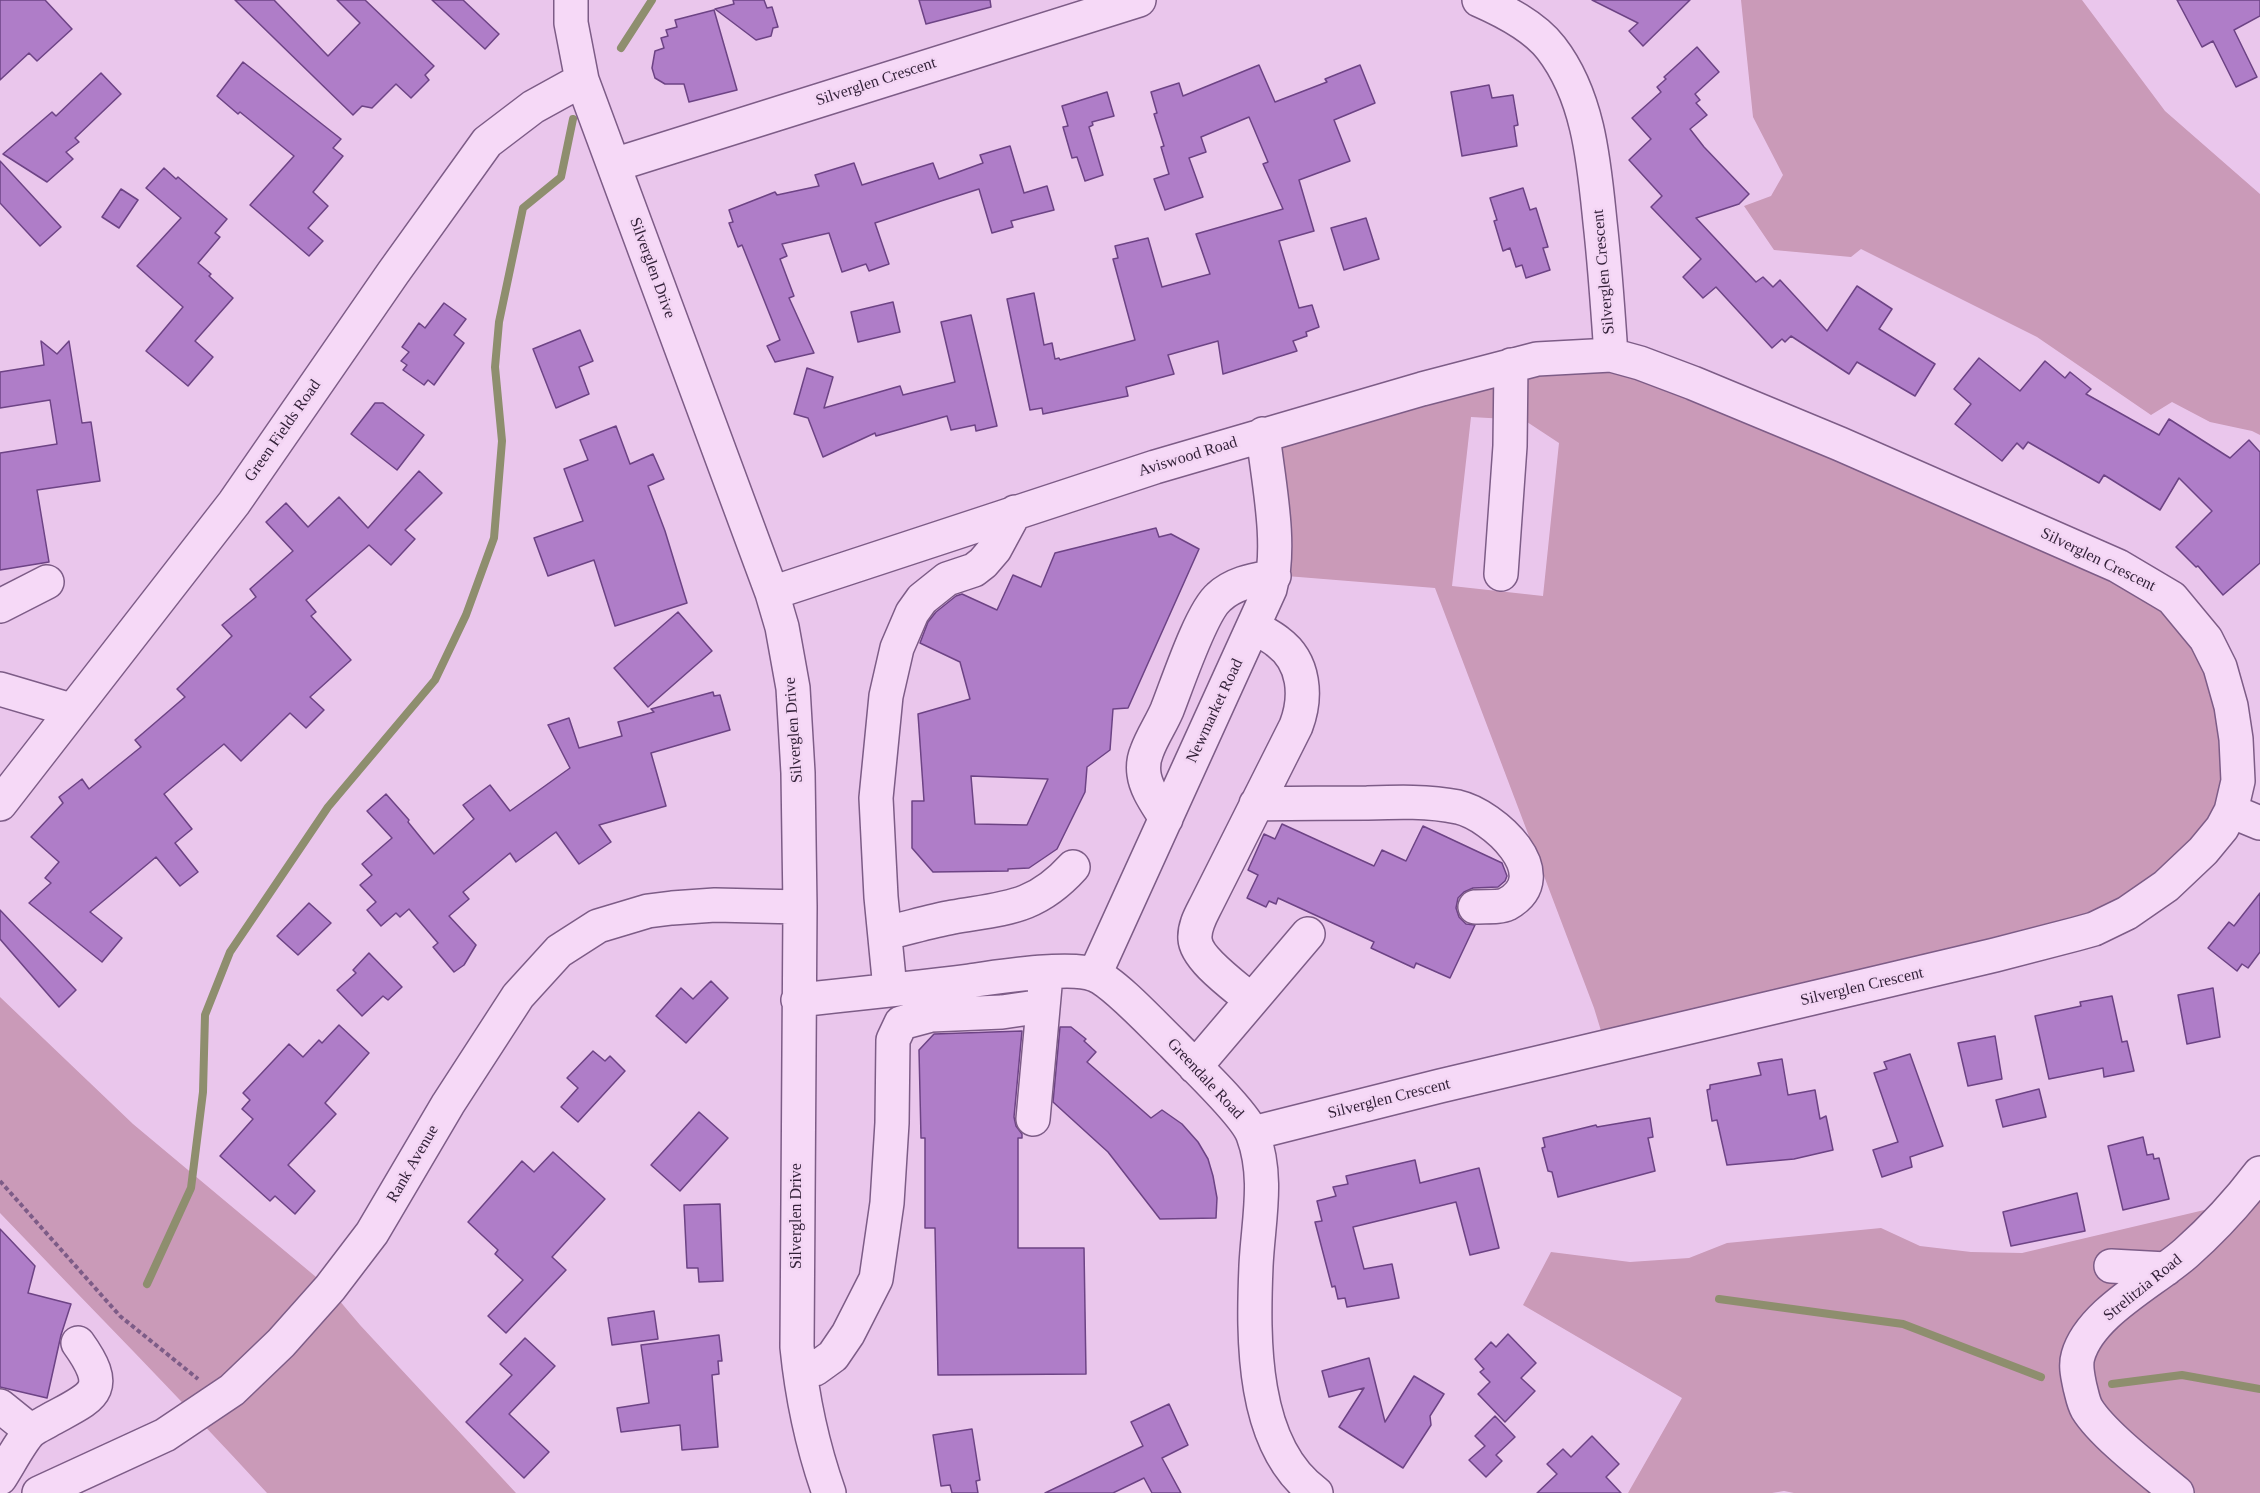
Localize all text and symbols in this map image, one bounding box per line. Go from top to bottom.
street label: Silverglen Crescent [813,53,939,111]
street label: Silverglen Crescent [1589,209,1619,335]
street label: Silverglen Drive [625,215,679,321]
street label: Green Fields Road [241,376,325,486]
street label: Aviswood Road [1136,433,1240,481]
street label: Silverglen Crescent [2037,524,2159,596]
street label: Newmarket Road [1183,656,1247,766]
street label: Silverglen Drive [781,677,807,783]
street label: Silverglen Crescent [1799,964,1925,1010]
street label: Greendale Road [1163,1035,1247,1123]
street label: Silverglen Crescent [1326,1075,1452,1123]
street label: Rank Avenue [383,1122,443,1206]
street label: Silverglen Drive [787,1163,807,1269]
street label: Strelitzia Road [2100,1250,2186,1326]

